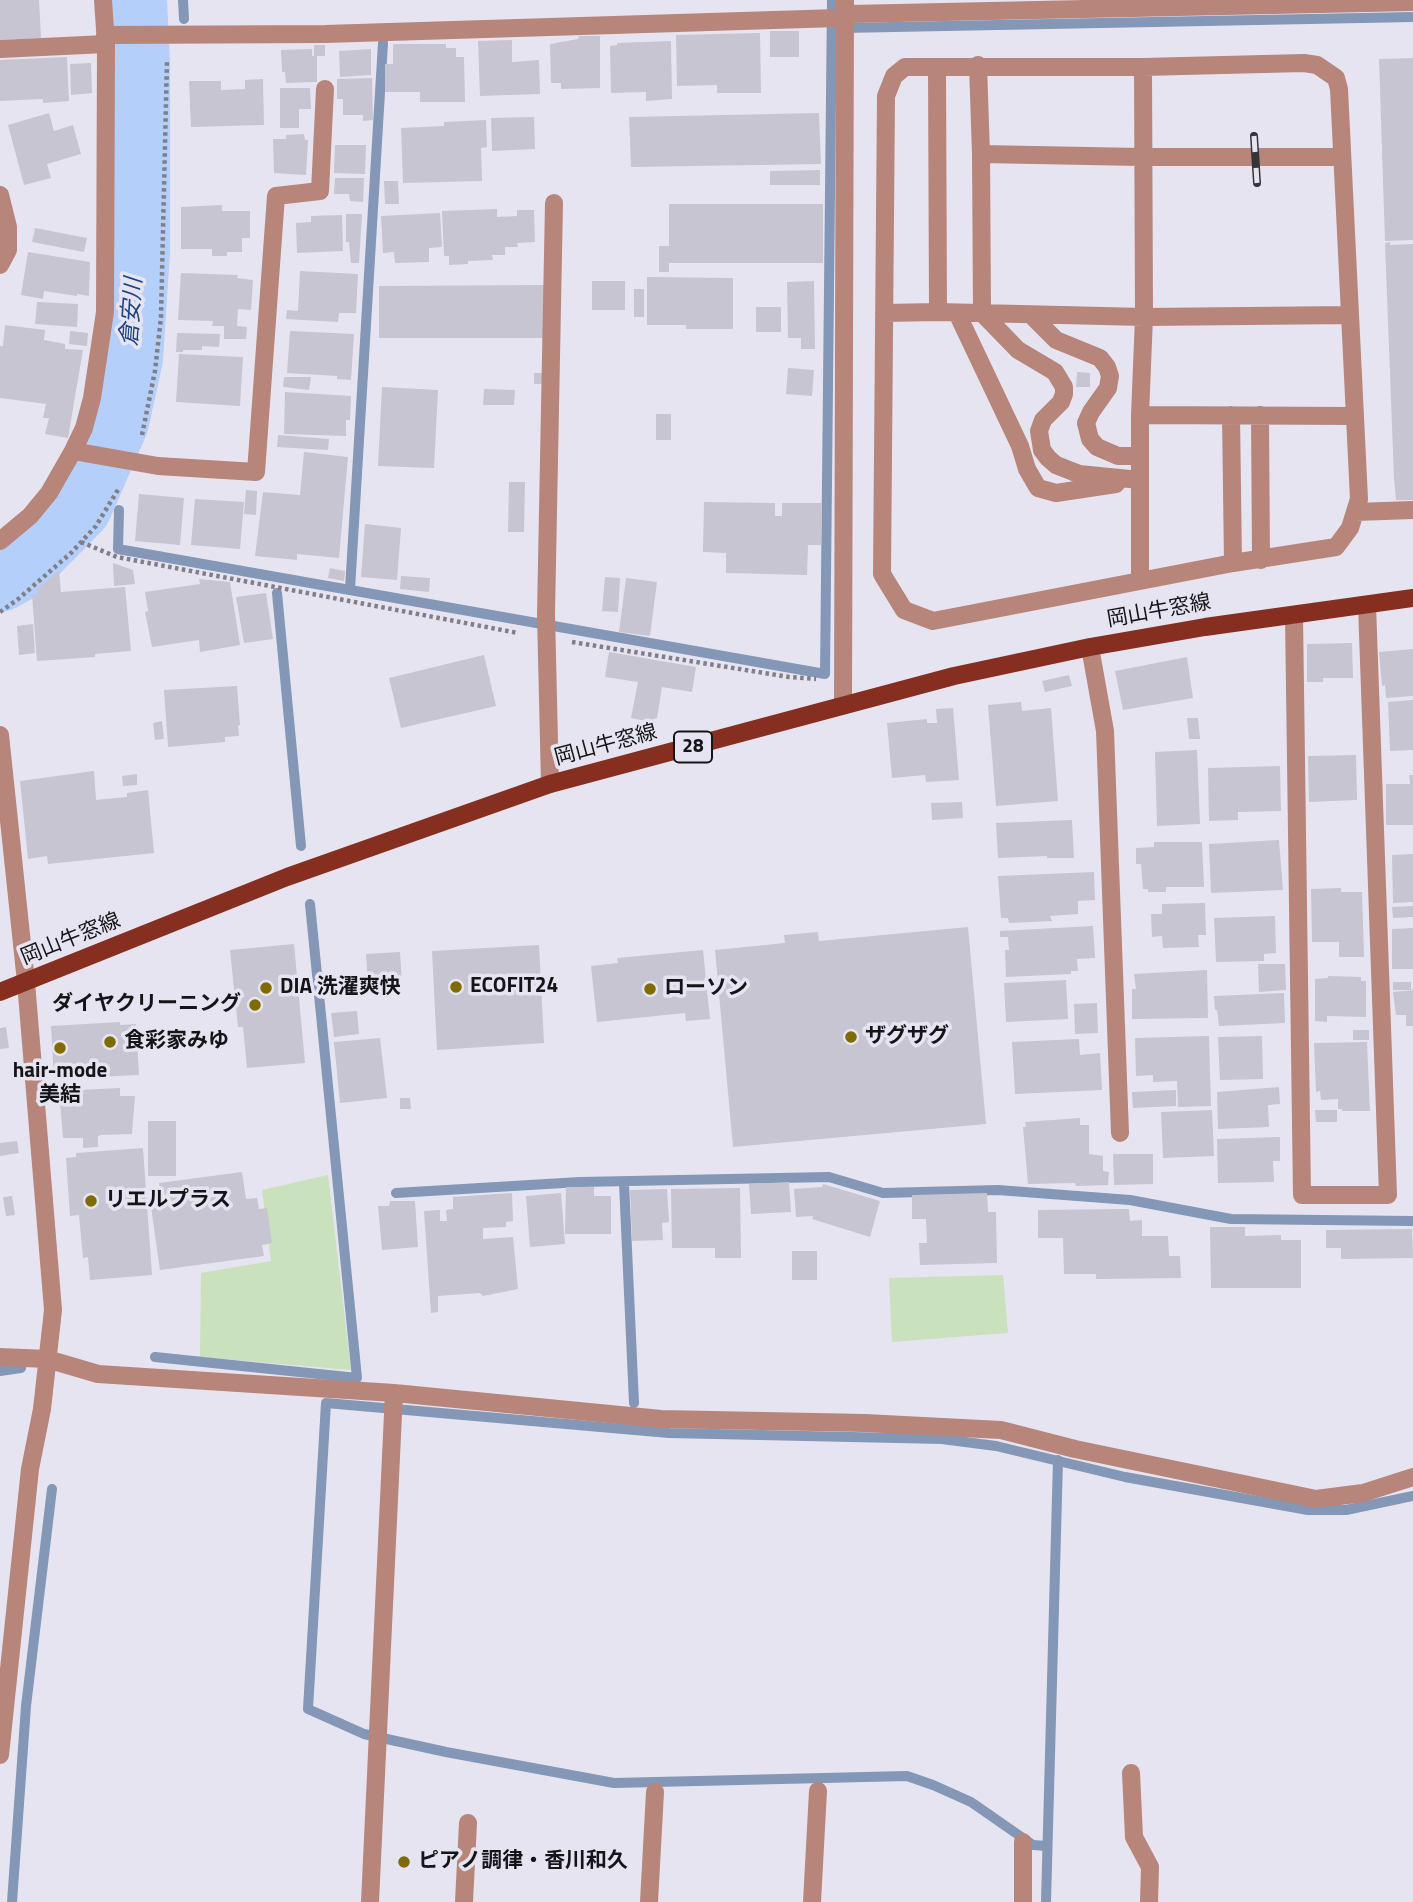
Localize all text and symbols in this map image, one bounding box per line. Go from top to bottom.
water label: 倉安川 [117,277,149,347]
street label: 岡山牛窓線 [1105,590,1213,634]
street label: 岡山牛窓線 [552,720,660,772]
road number: 28 [674,732,712,762]
street label: 岡山牛窓線 [18,909,124,971]
place label: ECOFIT24 [470,974,558,1000]
place label: DIA 洗濯爽快 [280,975,401,1001]
place label: ローソン [664,976,748,1002]
marker: ECOFIT24 [448,979,464,995]
marker: DIA 洗濯爽快 [258,980,274,996]
marker: ローソン [642,981,658,997]
place label: ダイヤクリーニング [52,992,241,1018]
marker: ダイヤクリーニング [247,997,263,1013]
place label: ザグザグ [865,1024,949,1050]
place label: 食彩家みゆ [124,1029,229,1055]
marker: ザグザグ [843,1029,859,1045]
marker: 食彩家みゆ [102,1034,118,1050]
marker: hair-mode 美結 [52,1040,68,1056]
place label: hair-mode 美結 [13,1059,107,1109]
place label: リエルプラス [105,1188,231,1214]
marker: リエルプラス [83,1193,99,1209]
place label: ピアノ調律・香川和久 [418,1849,628,1875]
marker: ピアノ調律・香川和久 [396,1854,412,1870]

